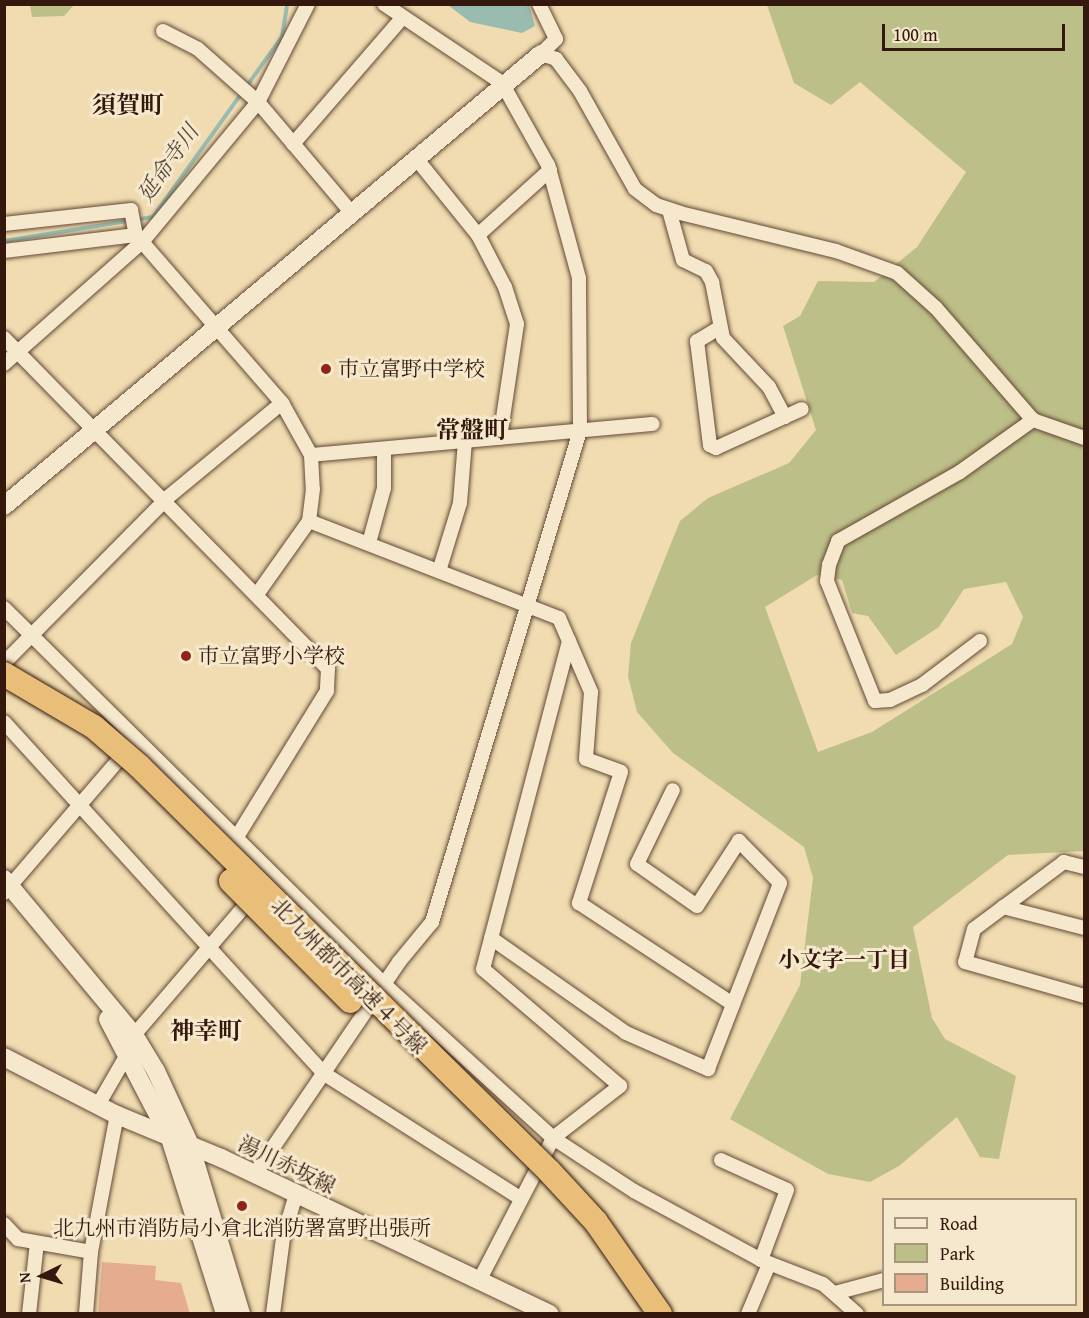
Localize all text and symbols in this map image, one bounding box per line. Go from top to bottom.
scale bar [885,12,1068,50]
text: 100 m [893,21,938,48]
district label: 須賀町 [92,91,164,119]
water label: 延命寺川 [132,119,204,207]
place label: 市立富野中学校 [338,356,485,382]
marker: 市立富野中学校 [319,362,333,376]
district label: 常盤町 [436,416,508,444]
place label: 市立富野小学校 [198,643,345,669]
marker: 市立富野小学校 [179,649,193,663]
street label: 北九州都市高速４号線 [266,893,432,1059]
district label: 小文字一丁目 [778,947,910,973]
district label: 神幸町 [170,1017,242,1045]
street label: 湯川赤坂線 [234,1131,340,1199]
legend [882,1198,1077,1306]
marker: 北九州市消防局小倉北消防署富野出張所 [235,1199,249,1213]
text: Road [940,1210,978,1237]
place label: 北九州市消防局小倉北消防署富野出張所 [53,1215,431,1241]
text: Park [940,1240,975,1267]
north arrow [12,1246,72,1306]
text: Building [940,1270,1004,1297]
text: N [12,1271,36,1284]

